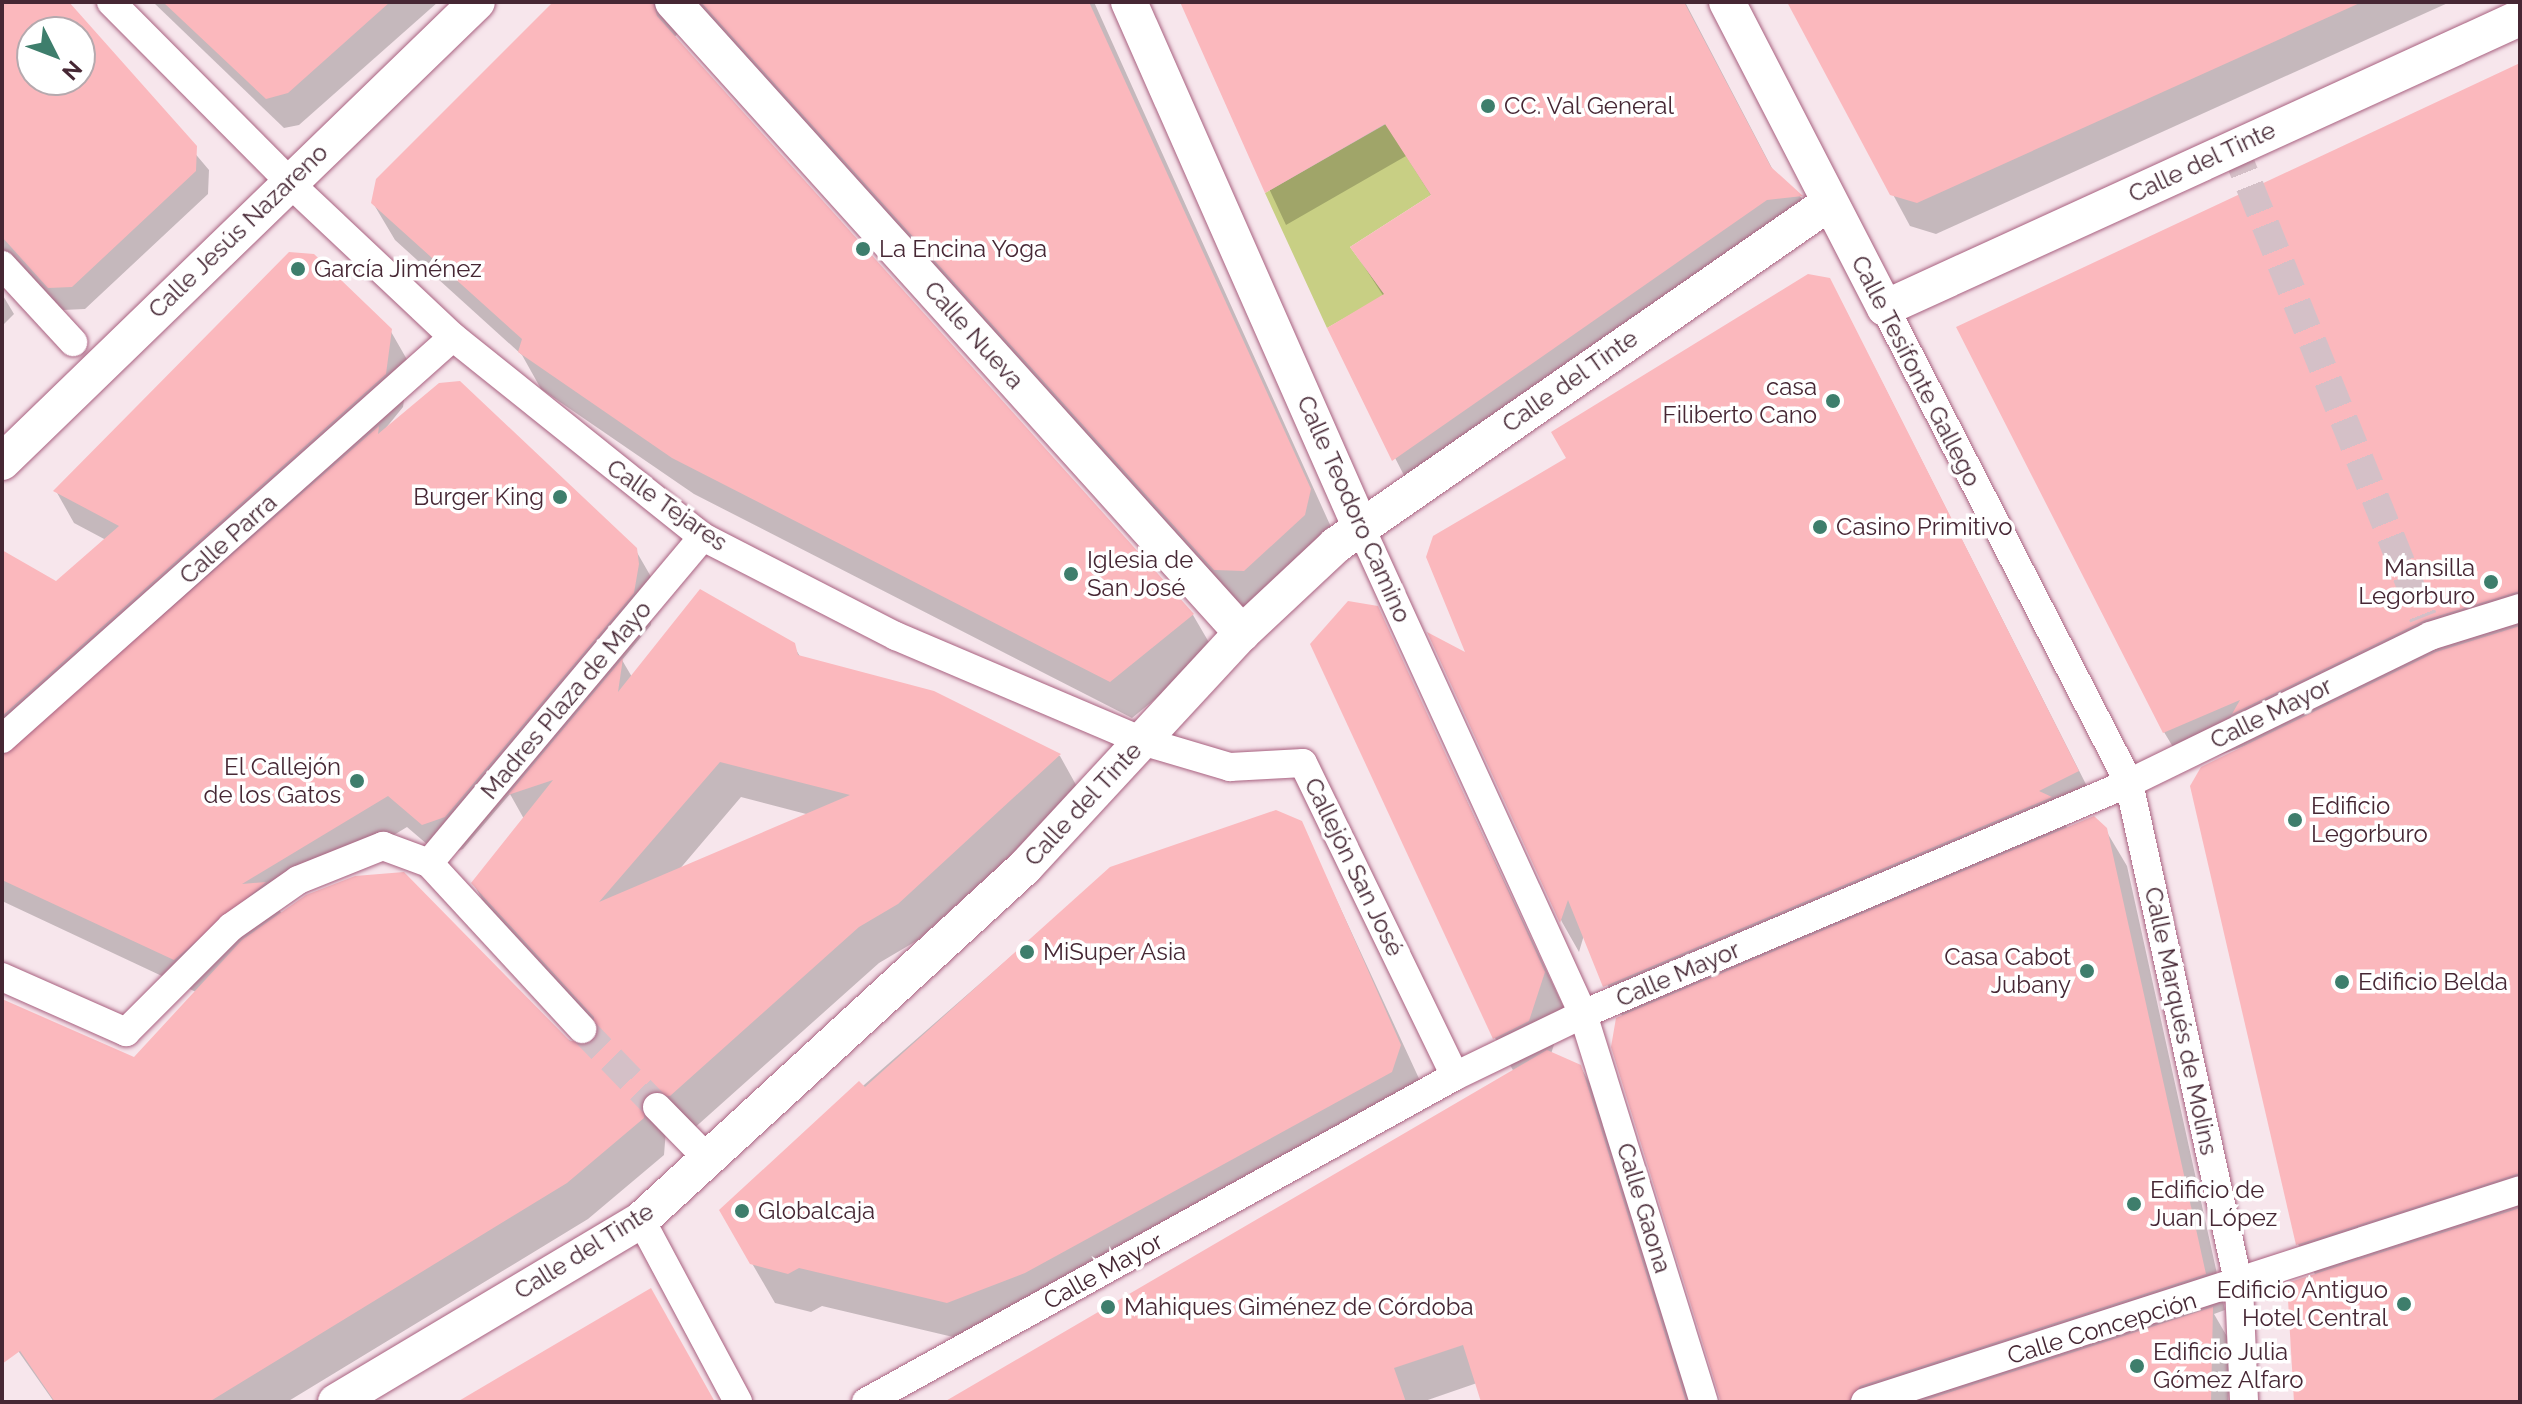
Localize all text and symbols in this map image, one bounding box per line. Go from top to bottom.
north arrow [16,16,96,96]
text: N [57,56,88,86]
place label: CC. Val General [1504,92,1676,120]
marker: CC. Val General [1479,97,1497,115]
street label: Calle del Tinte [2123,115,2281,209]
street label: Calle Jesús Nazareno [142,138,334,324]
place label: La Encina Yoga [879,235,1048,263]
marker: La Encina Yoga [854,240,872,258]
street label: Calle Tesifonte Gallego [1845,250,1987,492]
place label: García Jiménez [314,255,483,283]
marker: García Jiménez [289,260,307,278]
street label: Calle Nueva [918,275,1030,395]
street label: Calle del Tinte [1496,323,1644,439]
place label: casa Filiberto Cano [1663,373,1817,429]
street label: Calle Teodoro Camino [1291,391,1417,627]
marker: casa Filiberto Cano [1824,392,1842,410]
street label: Calle Tejares [601,453,733,557]
place label: Burger King [413,483,544,511]
street label: Calle Parra [174,488,282,590]
marker: Burger King [551,488,569,506]
place label: Casino Primitivo [1836,513,2013,541]
marker: Casino Primitivo [1811,518,1829,536]
place label: Iglesia de San José [1087,546,1193,602]
place label: Mansilla Legorburo [2358,554,2475,610]
marker: Iglesia de San José [1062,565,1080,583]
marker: Mansilla Legorburo [2482,573,2500,591]
street label: Madres Plaza de Mayo [475,595,657,805]
street label: Calle Mayor [2206,671,2336,755]
street label: Calle del Tinte [1018,736,1148,872]
place label: El Callejón de los Gatos [203,753,341,809]
marker: El Callejón de los Gatos [348,772,366,790]
street label: Callejón San José [1298,773,1410,961]
place label: Edificio Legorburo [2311,792,2428,848]
marker: Edificio Legorburo [2286,811,2304,829]
street label: Calle Marqués de Molins [2138,884,2224,1158]
street label: Calle Mayor [1612,935,1744,1013]
place label: MiSuper Asia [1043,938,1187,966]
marker: MiSuper Asia [1018,943,1036,961]
place label: Casa Cabot Jubany [1944,943,2071,999]
marker: Casa Cabot Jubany [2078,962,2096,980]
place label: Edificio Belda [2358,968,2508,996]
marker: Edificio Belda [2333,973,2351,991]
street label: Calle Gaona [1611,1140,1677,1276]
place label: Edificio de Juan López [2150,1176,2277,1232]
marker: Edificio de Juan López [2125,1195,2143,1213]
street label: Calle del Tinte [508,1196,660,1306]
place label: Globalcaja [758,1197,875,1225]
marker: Globalcaja [733,1202,751,1220]
street label: Calle Mayor [1038,1226,1168,1316]
place label: Edificio Antiguo Hotel Central [2216,1276,2388,1332]
street label: Calle Concepción [2004,1286,2200,1370]
place label: Mahiques Giménez de Córdoba [1124,1293,1474,1321]
marker: Edificio Antiguo Hotel Central [2395,1295,2413,1313]
marker: Mahiques Giménez de Córdoba [1099,1298,1117,1316]
place label: Edificio Julia Gómez Alfaro [2153,1338,2304,1394]
marker: Edificio Julia Gómez Alfaro [2128,1357,2146,1375]

